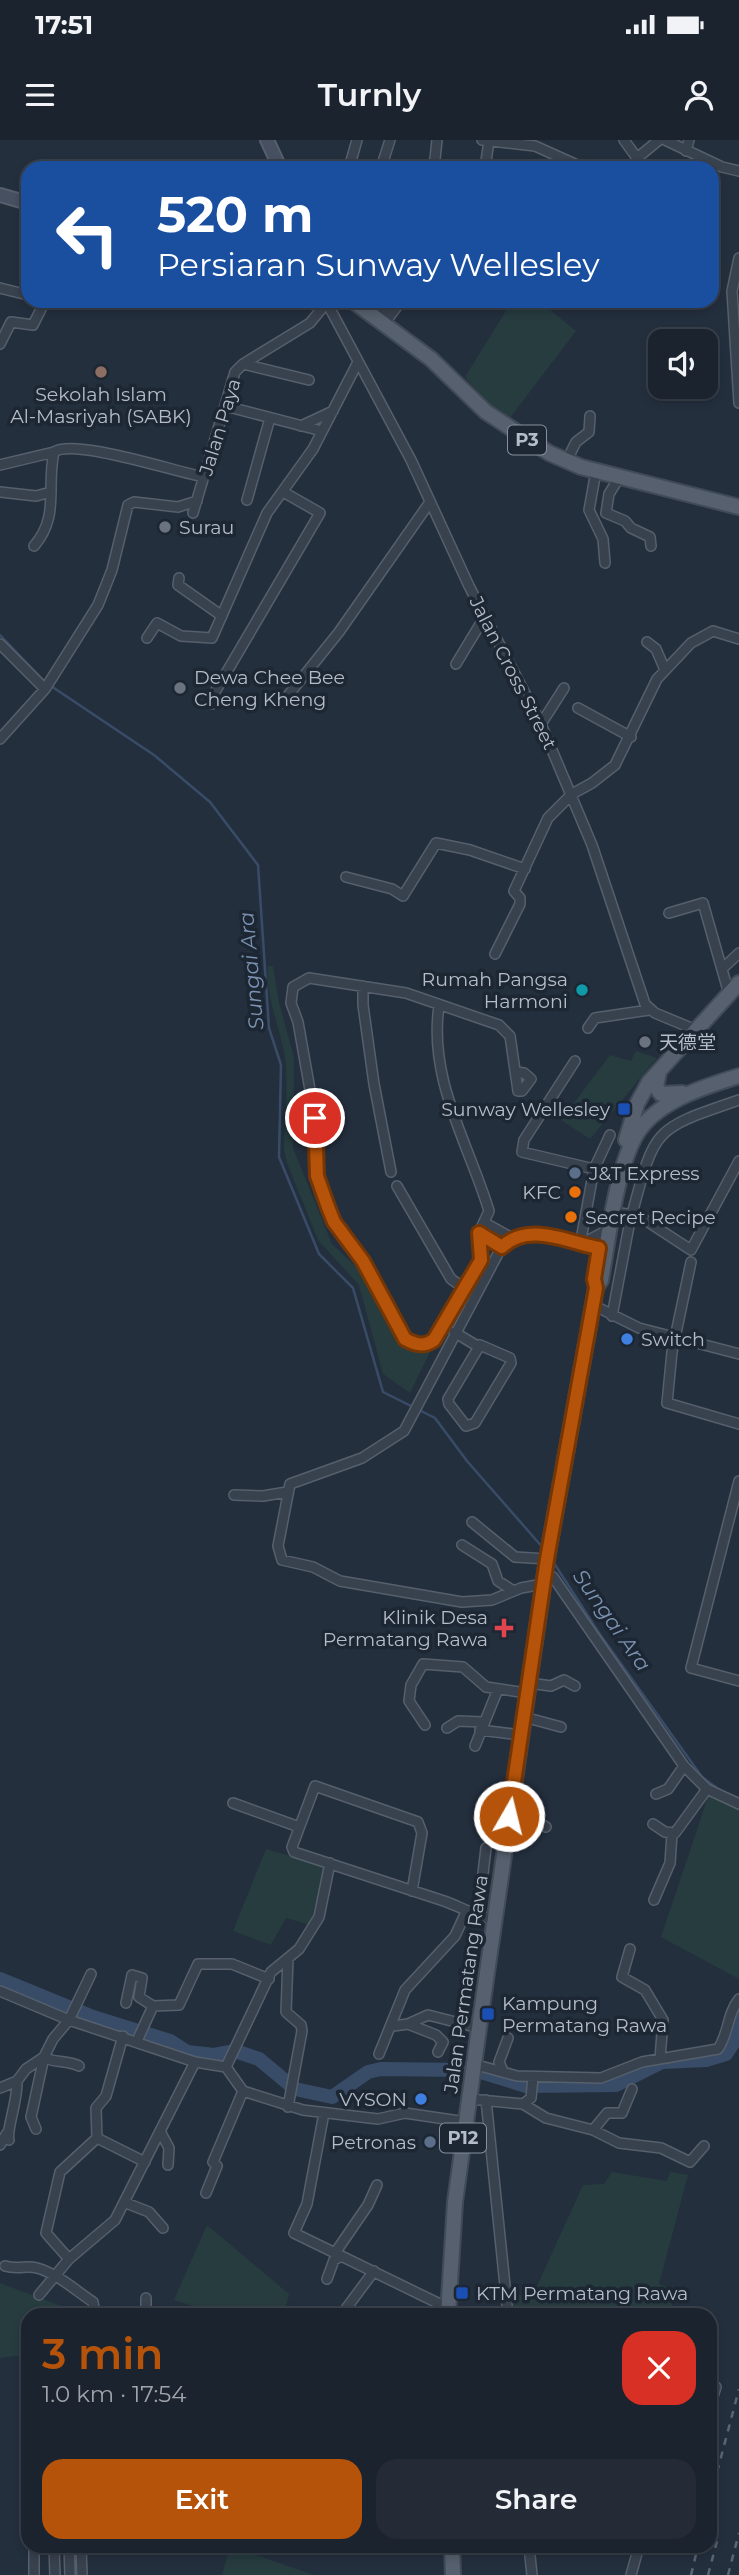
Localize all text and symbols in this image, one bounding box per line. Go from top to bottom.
text: 17:51 [35,9,93,41]
text: Turnly [318,75,421,114]
icon: menu [21,76,59,114]
icon: person [680,76,718,114]
text: 520 m [157,185,313,244]
icon: left [42,189,133,280]
text: Persiaran Sunway Wellesley [157,245,600,284]
map controls [648,329,718,399]
button: sound [648,329,718,399]
marker: Sekolah Islam Al-Masriyah (SABK) [93,364,109,380]
street label: Jalan Paya [194,376,246,479]
place label: Sekolah Islam Al-Masriyah (SABK) [10,383,192,428]
road number: P3 [508,426,546,454]
place label: Surau [179,516,234,539]
marker: Surau [157,519,173,535]
street label: Jalan Cross Street [464,592,562,754]
place label: Dewa Chee Bee Cheng Kheng [194,666,345,711]
marker: Dewa Chee Bee Cheng Kheng [172,680,188,696]
water label: Sungai Ara [233,911,269,1031]
place label: Rumah Pangsa Harmoni [421,968,568,1013]
marker: Rumah Pangsa Harmoni [574,982,590,998]
place label: 天德堂 [659,1031,716,1054]
marker: 天德堂 [637,1034,653,1050]
pin [285,1088,345,1148]
place label: Sunway Wellesley [441,1098,611,1121]
icon: arrive [296,1099,334,1137]
marker: Sunway Wellesley [616,1101,632,1117]
place label: J&T Express [588,1162,699,1185]
marker: J&T Express [567,1165,583,1181]
place label: KFC [522,1181,561,1204]
marker: KFC [567,1184,583,1200]
place label: Secret Recipe [585,1206,716,1229]
marker: Secret Recipe [563,1209,579,1225]
place label: Switch [641,1328,705,1351]
marker: Switch [619,1331,635,1347]
water label: Sungai Ara [568,1564,656,1676]
place label: Klinik Desa Permatang Rawa [323,1606,488,1651]
marker: Klinik Desa Permatang Rawa [494,1618,514,1638]
position arrow [472,1779,546,1853]
street label: Jalan Permatang Rawa [439,1873,493,2096]
place label: Kampung Permatang Rawa [502,1992,667,2037]
marker: Kampung Permatang Rawa [480,2006,496,2022]
place label: VYSON [339,2088,407,2111]
marker: VYSON [413,2091,429,2107]
road number: P12 [440,2124,486,2152]
place label: Petronas [331,2131,416,2154]
marker: Petronas [422,2134,438,2150]
place label: KTM Permatang Rawa [476,2282,688,2305]
marker: KTM Permatang Rawa [454,2285,470,2301]
text: 3 min [42,2328,163,2380]
button: close [622,2331,696,2405]
text: 1.0 km · 17:54 [42,2380,187,2408]
button: Exit [42,2459,362,2539]
button: Share [376,2459,696,2539]

